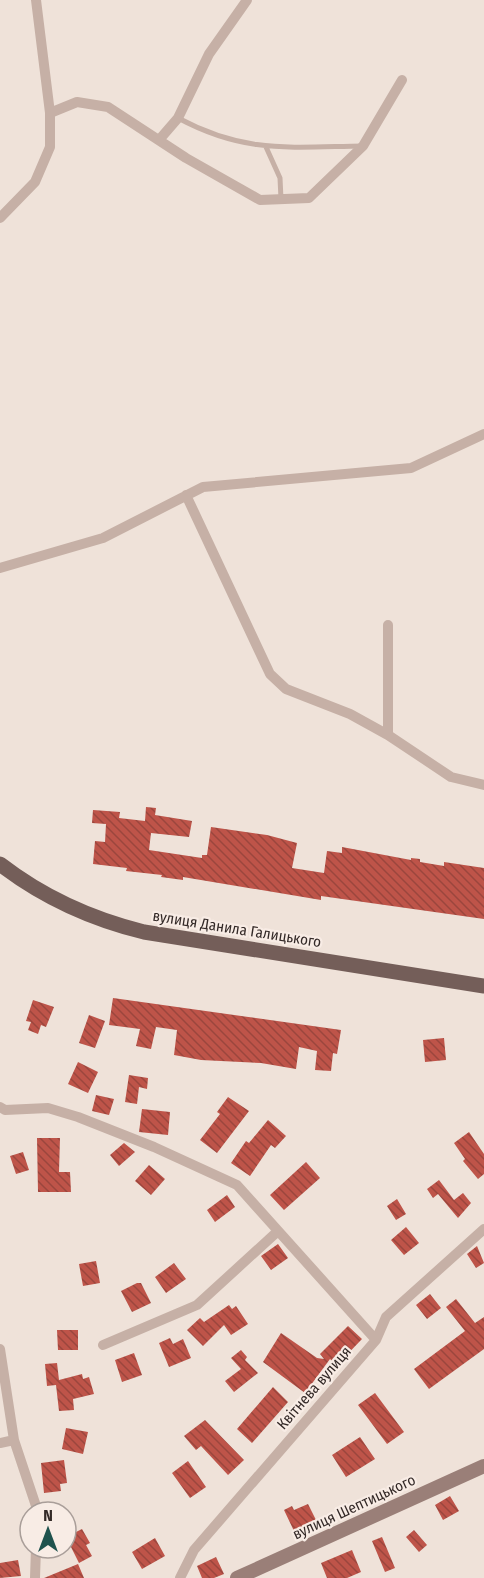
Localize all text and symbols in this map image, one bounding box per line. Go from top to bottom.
street label: вулиця Данила Галицького [151,907,323,951]
street label: Квітнева вулиця [273,1343,355,1433]
street label: вулиця Шептицького [290,1471,418,1543]
north arrow [18,1500,78,1560]
text: N [43,1506,53,1525]

